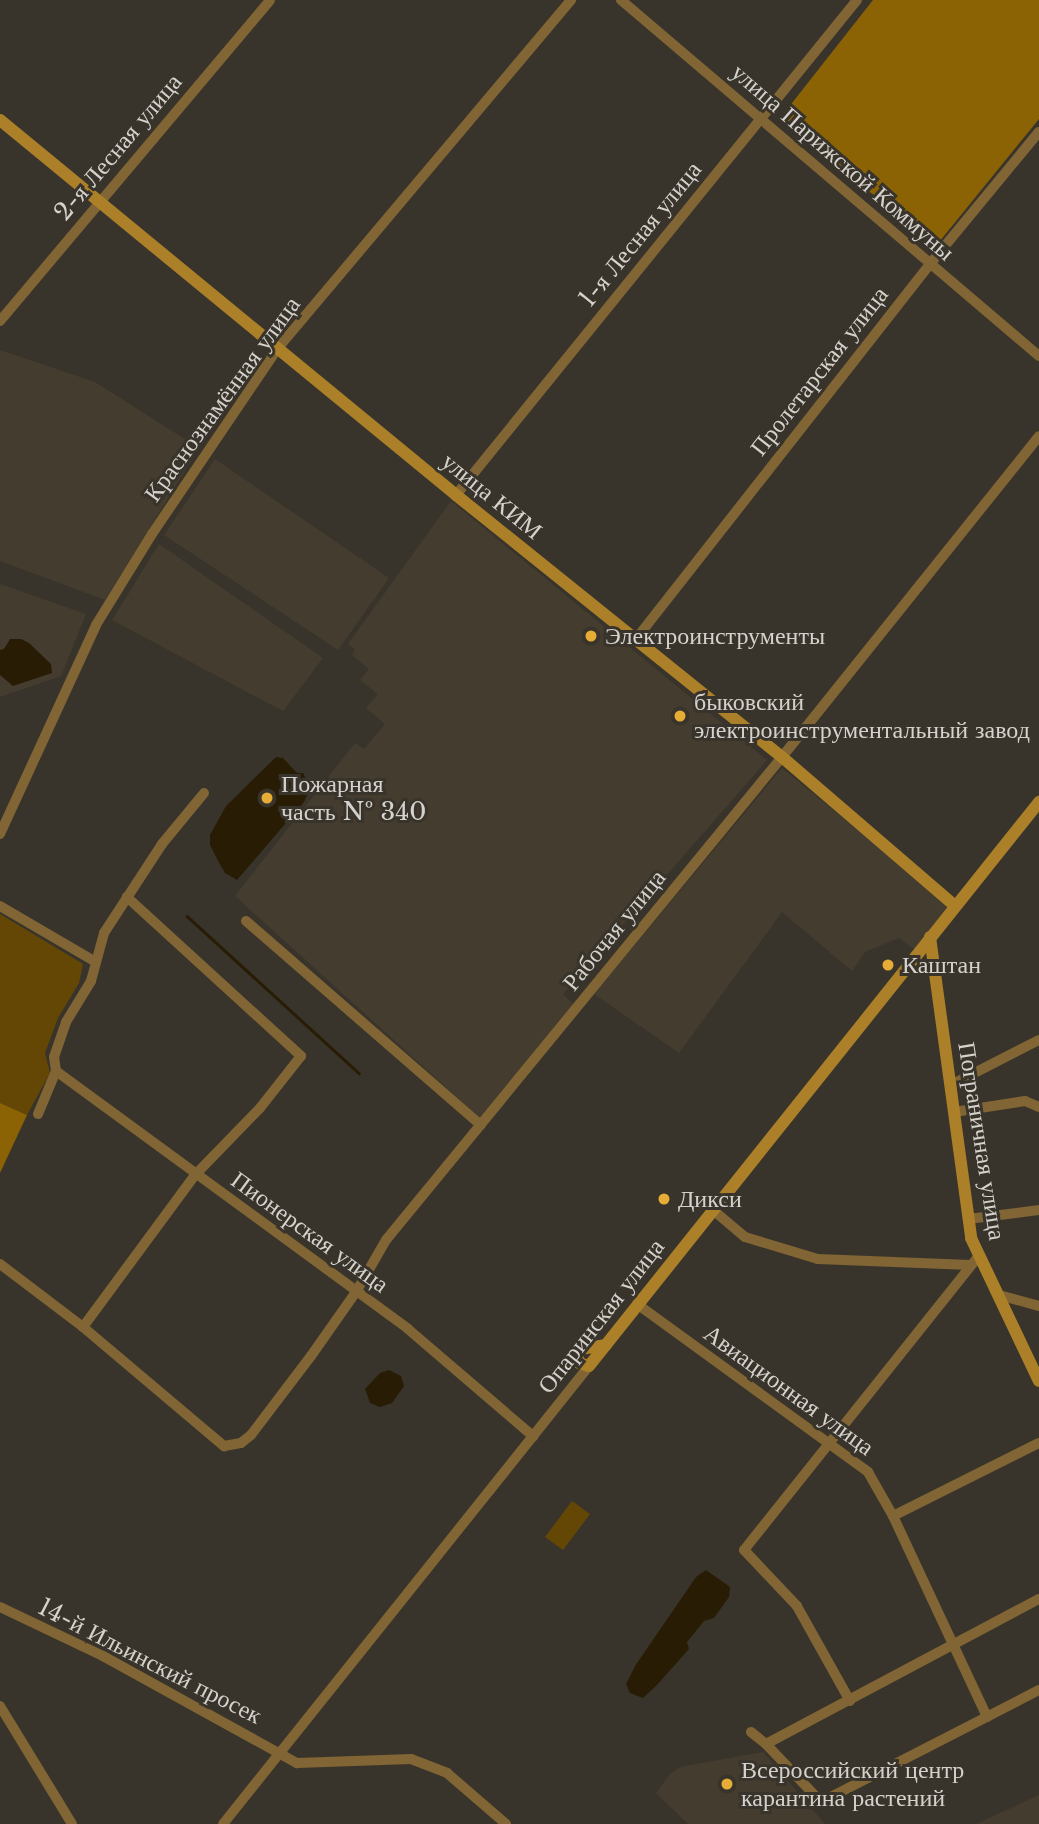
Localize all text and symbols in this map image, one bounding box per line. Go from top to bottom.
street label: улица Парижской Коммуны [726,57,960,267]
street label: 2-я Лесная улица [48,68,188,226]
street label: 1-я Лесная улица [573,156,707,312]
street label: Пролетарская улица [744,281,894,461]
street label: Краснознамённая улица [138,291,306,507]
street label: улица КИМ [436,447,548,545]
place label: Электроинструменты [605,622,825,650]
marker: Электроинструменты [583,628,599,644]
place label: быковский электроинструментальный завод [694,688,1030,744]
marker: быковский электроинструментальный завод [672,708,688,724]
place label: Пожарная часть № 340 [281,770,426,826]
marker: Пожарная часть № 340 [259,790,275,806]
street label: Рабочая улица [556,864,672,996]
place label: Каштан [902,951,981,979]
marker: Каштан [880,957,896,973]
street label: Пограничная улица [952,1040,1012,1242]
street label: Пионерская улица [226,1165,394,1299]
place label: Дикси [678,1185,742,1213]
marker: Дикси [656,1191,672,1207]
street label: Опаринская улица [532,1233,670,1399]
street label: Авиационная улица [698,1319,880,1461]
street label: 14-й Ильинский просек [33,1592,267,1730]
place label: Всероссийский центр карантина растений [741,1756,964,1812]
marker: Всероссийский центр карантина растений [719,1776,735,1792]

